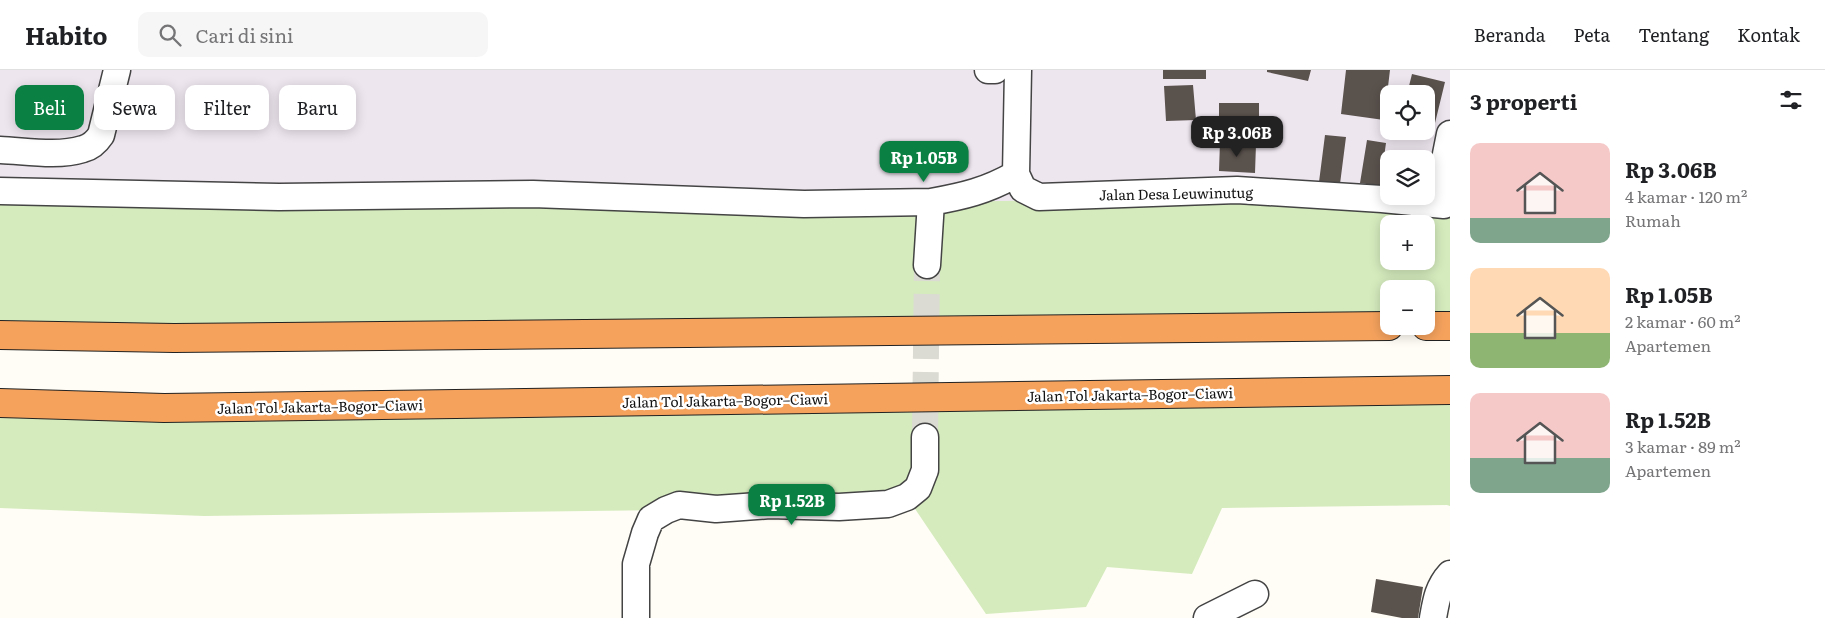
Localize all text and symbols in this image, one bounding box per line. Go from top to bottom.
search box [138,12,488,57]
text: Habito [25,17,108,52]
icon: search [156,21,184,49]
text: Cari di sini [196,21,293,49]
text: Beranda [1474,21,1545,48]
text: Peta [1573,21,1610,48]
text: Tentang [1638,21,1709,48]
text: Kontak [1737,21,1800,48]
chip: Beli [15,85,84,130]
chip: Sewa [94,85,175,130]
chip: Filter [185,85,269,130]
chip: Baru [279,85,356,130]
map controls [1380,85,1435,335]
button: locate [1380,85,1435,140]
text: 3 properti [1470,85,1577,116]
icon: filters [1777,86,1805,114]
pin: Rp 3.06B [1185,116,1289,158]
text: Rp 3.06B [1202,120,1272,144]
pin: Rp 1.05B [872,140,976,183]
text: Rp 1.05B [891,145,957,169]
button: layers [1380,150,1435,205]
text: Rp 3.06B [1625,153,1717,184]
icon: home [1510,163,1570,223]
street label: Jalan Desa Leuwinutug [1099,182,1254,204]
text: 4 kamar · 120 m² [1625,184,1747,208]
text: Rumah [1625,208,1681,232]
button: + [1380,215,1435,270]
text: Rp 1.05B [1625,278,1713,309]
button: − [1380,280,1435,335]
icon: home [1510,288,1570,348]
text: 2 kamar · 60 m² [1625,309,1741,333]
text: Apartemen [1625,333,1711,357]
street label: Jalan Tol Jakarta–Bogor–Ciawi [1027,382,1234,406]
street label: Jalan Tol Jakarta–Bogor–Ciawi [622,388,829,412]
street label: Jalan Tol Jakarta–Bogor–Ciawi [217,394,424,418]
text: Rp 1.52B [1625,403,1711,434]
icon: home [1510,413,1570,473]
text: 3 kamar · 89 m² [1625,434,1741,458]
text: Apartemen [1625,458,1711,482]
pin: Rp 1.52B [740,484,844,526]
text: Rp 1.52B [759,488,825,512]

